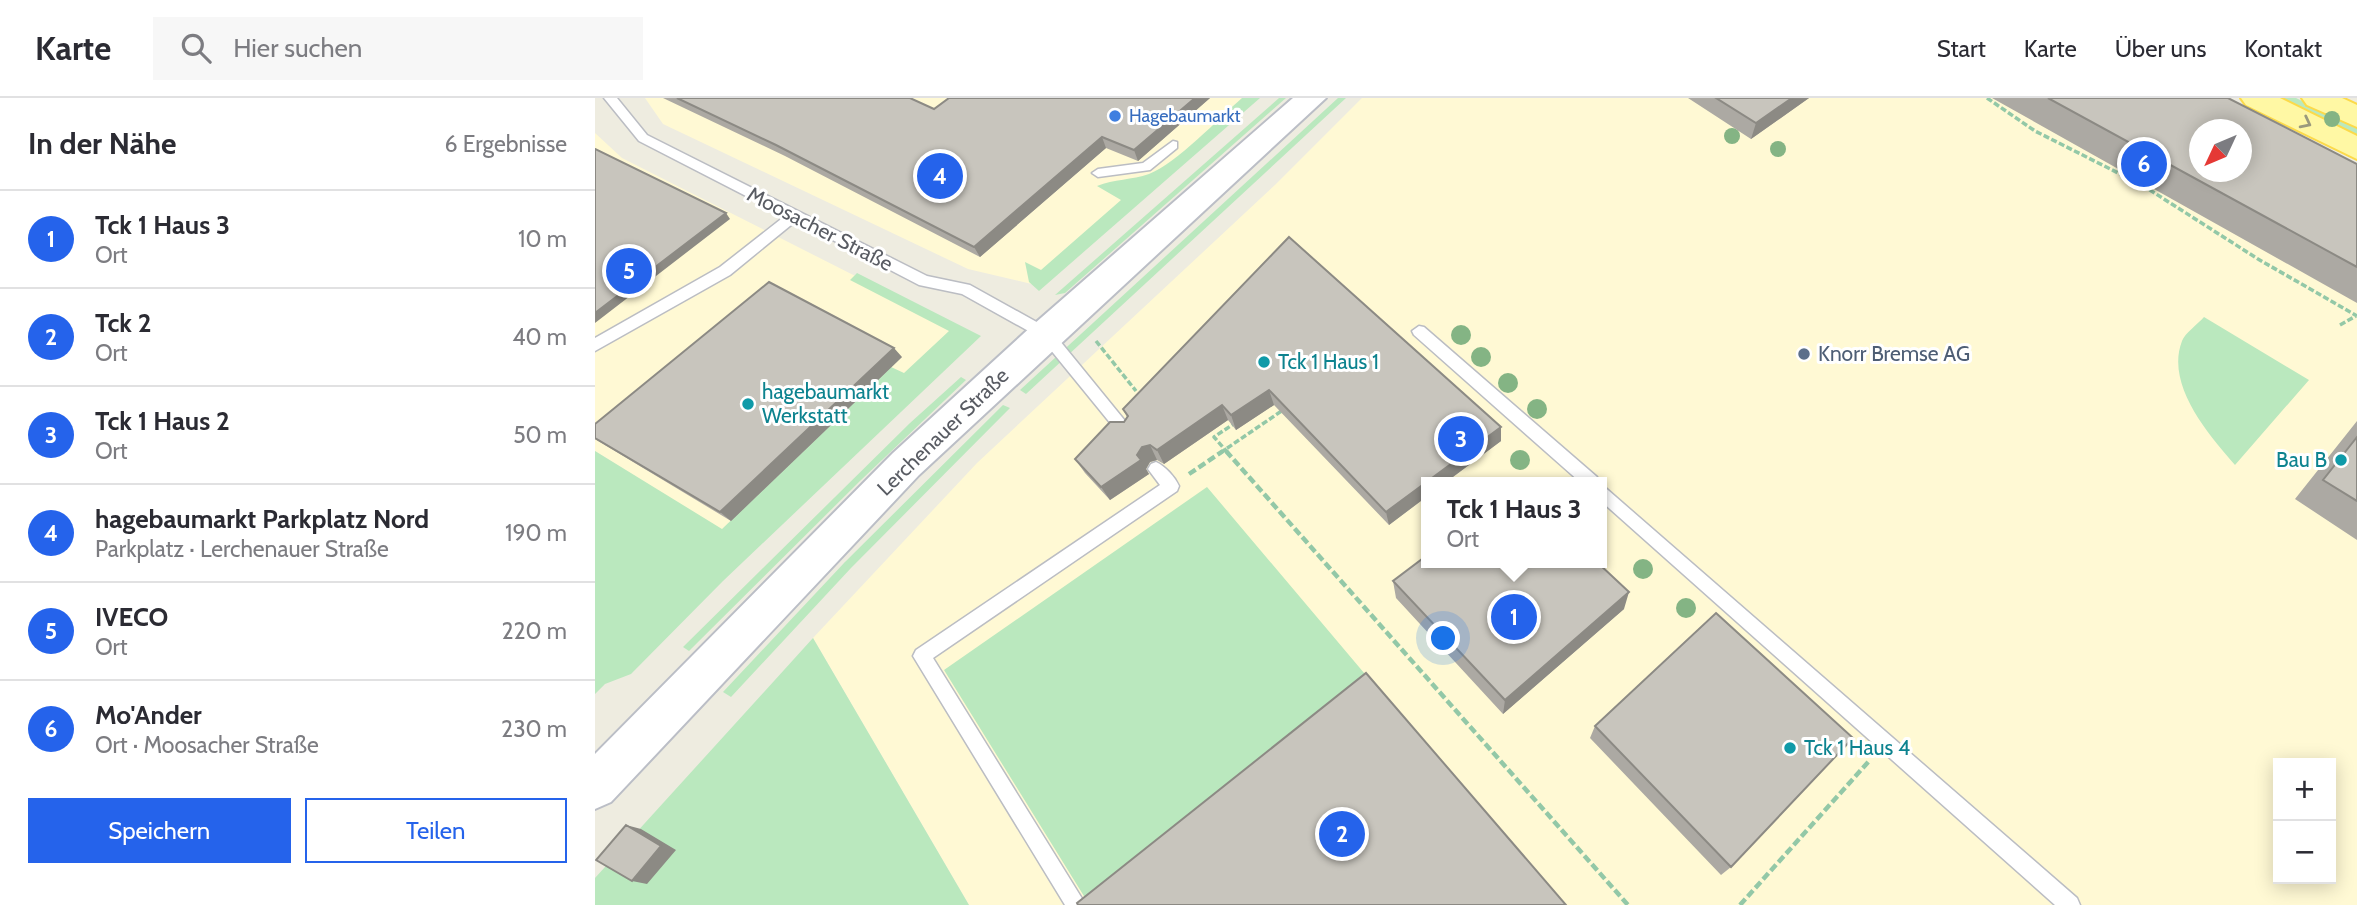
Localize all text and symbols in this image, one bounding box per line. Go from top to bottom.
search box [153,17,643,80]
text: Karte [35,28,111,68]
icon: search [177,29,215,67]
text: Hier suchen [233,32,362,64]
text: Start [1937,34,1986,63]
text: Karte [2024,34,2077,63]
text: Über uns [2115,34,2206,63]
text: Kontakt [2244,34,2322,63]
place label: Hagebaumarkt [1129,105,1241,127]
marker: Hagebaumarkt [1107,108,1123,124]
one-way arrow [2299,115,2312,129]
north arrow [2189,119,2252,182]
text: In der Nähe [28,125,177,162]
text: 6 Ergebnisse [445,130,567,158]
pin: 6 [2121,138,2167,190]
pin: 4 [917,150,963,202]
street label: Moosacher Straße [743,181,897,276]
text: Tck 1 Haus 3 [95,209,230,241]
text: 1 [47,225,55,253]
text: 10 m [518,225,567,253]
text: Ort [95,241,128,269]
pin: 5 [606,245,652,297]
text: Tck 2 [95,307,152,339]
text: 2 [45,323,57,351]
text: 40 m [512,323,567,351]
text: Ort [95,339,128,367]
place label: Knorr Bremse AG [1818,341,1970,366]
marker: Knorr Bremse AG [1796,346,1812,362]
place label: Tck 1 Haus 1 [1278,349,1379,374]
marker: Tck 1 Haus 1 [1256,354,1272,370]
street label: Lerchenauer Straße [872,363,1014,501]
place label: hagebaumarkt Werkstatt [762,379,889,428]
marker: hagebaumarkt Werkstatt [740,396,756,412]
text: Tck 1 Haus 2 [95,405,230,437]
pin: 3 [1438,413,1484,465]
text: 3 [45,421,57,449]
text: 50 m [513,421,567,449]
text: Ort [95,437,128,465]
place label: Bau B [2276,447,2327,472]
marker: Bau B [2333,452,2349,468]
popup [1421,477,1607,568]
text: Tck 1 Haus 3 [1446,493,1582,525]
text: hagebaumarkt Parkplatz Nord [95,503,429,535]
text: 4 [44,519,58,547]
text: 190 m [505,519,567,547]
text: Ort [1446,525,1479,553]
text: Parkplatz · Lerchenauer Straße [95,535,389,563]
pin: 1 [1491,591,1537,643]
text: IVECO [95,601,168,633]
text: 5 [45,617,57,645]
text: 220 m [501,617,567,645]
your location [1426,621,1460,655]
text: Ort [95,633,128,661]
text: Mo'Ander [95,699,202,731]
text: 6 [45,715,57,743]
text: 230 m [501,715,567,743]
text: Ort · Moosacher Straße [95,731,319,759]
place label: Tck 1 Haus 4 [1804,735,1910,760]
marker: Tck 1 Haus 4 [1782,740,1798,756]
map controls [2273,758,2336,884]
button: + [2273,758,2336,821]
button: Speichern [28,798,291,863]
button: Teilen [305,798,567,863]
pin: 2 [1319,808,1365,860]
button: − [2273,821,2336,884]

